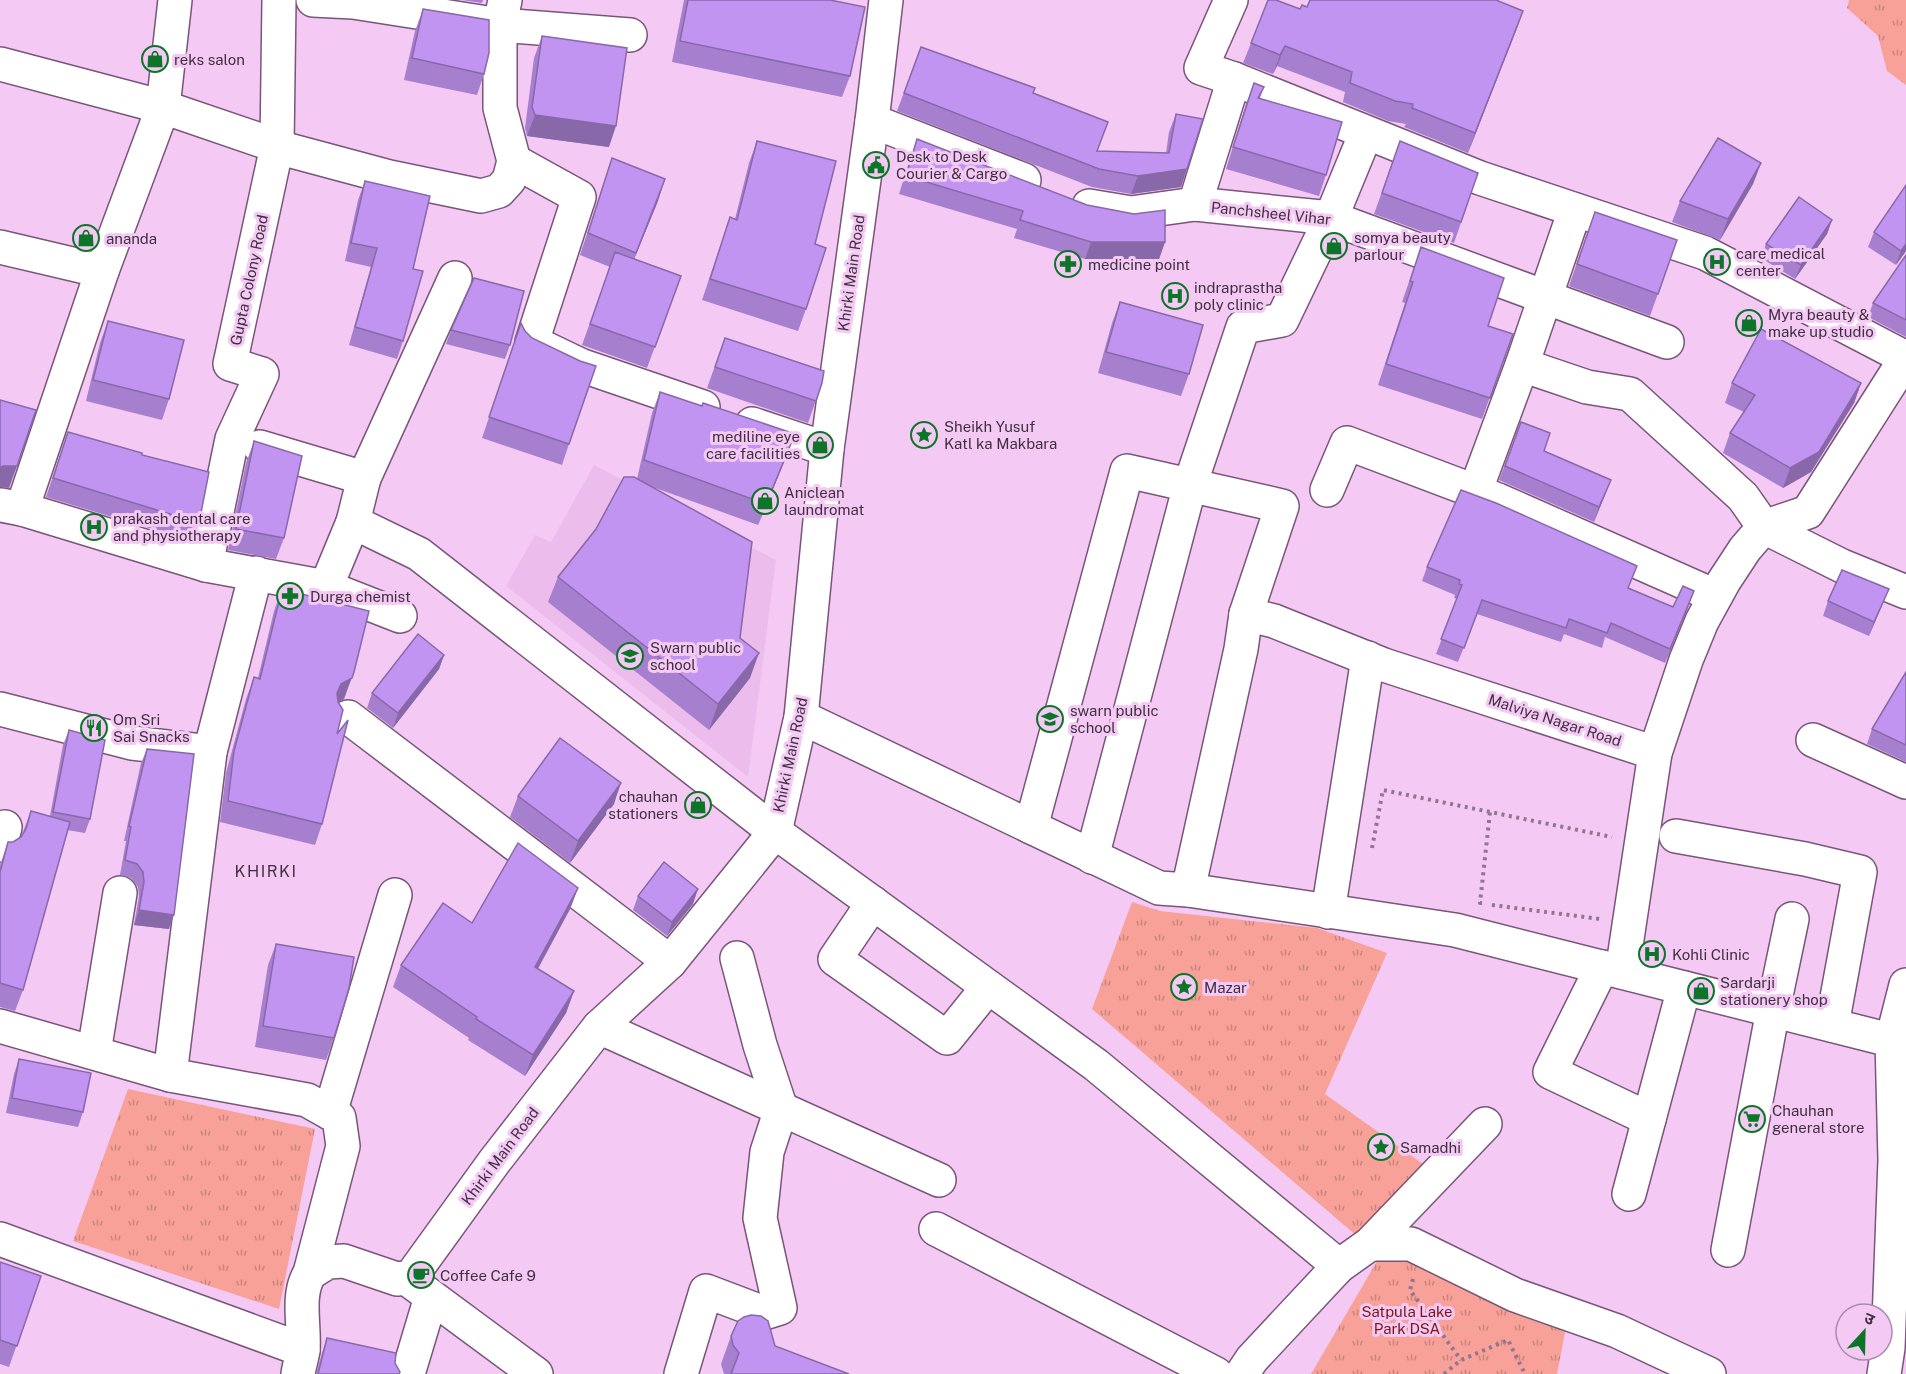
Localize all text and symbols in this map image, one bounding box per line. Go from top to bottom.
shop icon: reks salon [140,44,170,74]
place label: reks salon [174,51,245,68]
place label: Desk to Desk Courier & Cargo [896,148,1007,182]
public building icon: Desk to Desk Courier & Cargo [861,150,891,180]
street label: Panchsheel Vihar [1210,198,1332,228]
street label: Gupta Colony Road [227,213,271,347]
street label: Khirki Main Road [834,214,868,332]
shop icon: ananda [71,223,101,253]
place label: somya beauty parlour [1354,229,1451,263]
place label: ananda [106,230,157,247]
shop icon: somya beauty parlour [1319,231,1349,261]
place label: care medical center [1736,245,1825,279]
hospital icon: care medical center [1702,247,1732,277]
pharmacy icon: medicine point [1053,249,1083,279]
place label: medicine point [1088,256,1190,273]
place label: indraprastha poly clinic [1194,279,1282,313]
hospital icon: indraprastha poly clinic [1160,281,1190,311]
place label: Myra beauty & make up studio [1768,306,1874,340]
shop icon: Myra beauty & make up studio [1734,308,1764,338]
place label: Sheikh Yusuf Katl ka Makbara [944,418,1057,452]
place icon: Sheikh Yusuf Katl ka Makbara [909,420,939,450]
place label: mediline eye care facilities [706,428,800,462]
shop icon: mediline eye care facilities [805,430,835,460]
place label: Aniclean laundromat [784,484,864,518]
shop icon: Aniclean laundromat [750,486,780,516]
place label: prakash dental care and physiotherapy [113,510,250,544]
hospital icon: prakash dental care and physiotherapy [79,512,109,542]
pharmacy icon: Durga chemist [275,581,305,611]
place label: Durga chemist [310,588,411,605]
place label: Swarn public school [650,639,741,673]
school or university icon: Swarn public school [615,641,645,671]
street label: Malviya Nagar Road [1486,690,1624,750]
street label: Khirki Main Road [769,696,811,814]
place label: swarn public school [1070,702,1159,736]
school or university icon: swarn public school [1035,704,1065,734]
place label: Om Sri Sai Snacks [113,711,190,745]
restaurant icon: Om Sri Sai Snacks [79,713,109,743]
place label: chauhan stationers [608,788,678,822]
shop icon: chauhan stationers [683,790,713,820]
district label: KHIRKI [235,862,297,881]
hospital icon: Kohli Clinic [1637,939,1667,969]
place label: Kohli Clinic [1672,946,1750,963]
place icon: Mazar [1169,972,1199,1002]
place label: Sardarji stationery shop [1720,974,1828,1008]
shop icon: Sardarji stationery shop [1686,976,1716,1006]
place label: Mazar [1204,979,1247,996]
place label: Chauhan general store [1772,1102,1865,1136]
street label: Khirki Main Road [458,1104,542,1208]
supermarket icon: Chauhan general store [1737,1104,1767,1134]
place icon: Samadhi [1366,1132,1396,1162]
place label: Samadhi [1400,1139,1461,1156]
cafe icon: Coffee Cafe 9 [406,1260,436,1290]
place label: Coffee Cafe 9 [440,1267,536,1284]
north arrow [1834,1302,1894,1362]
park label: Satpula Lake Park DSA [1361,1303,1453,1337]
text: उ [1862,1308,1878,1329]

